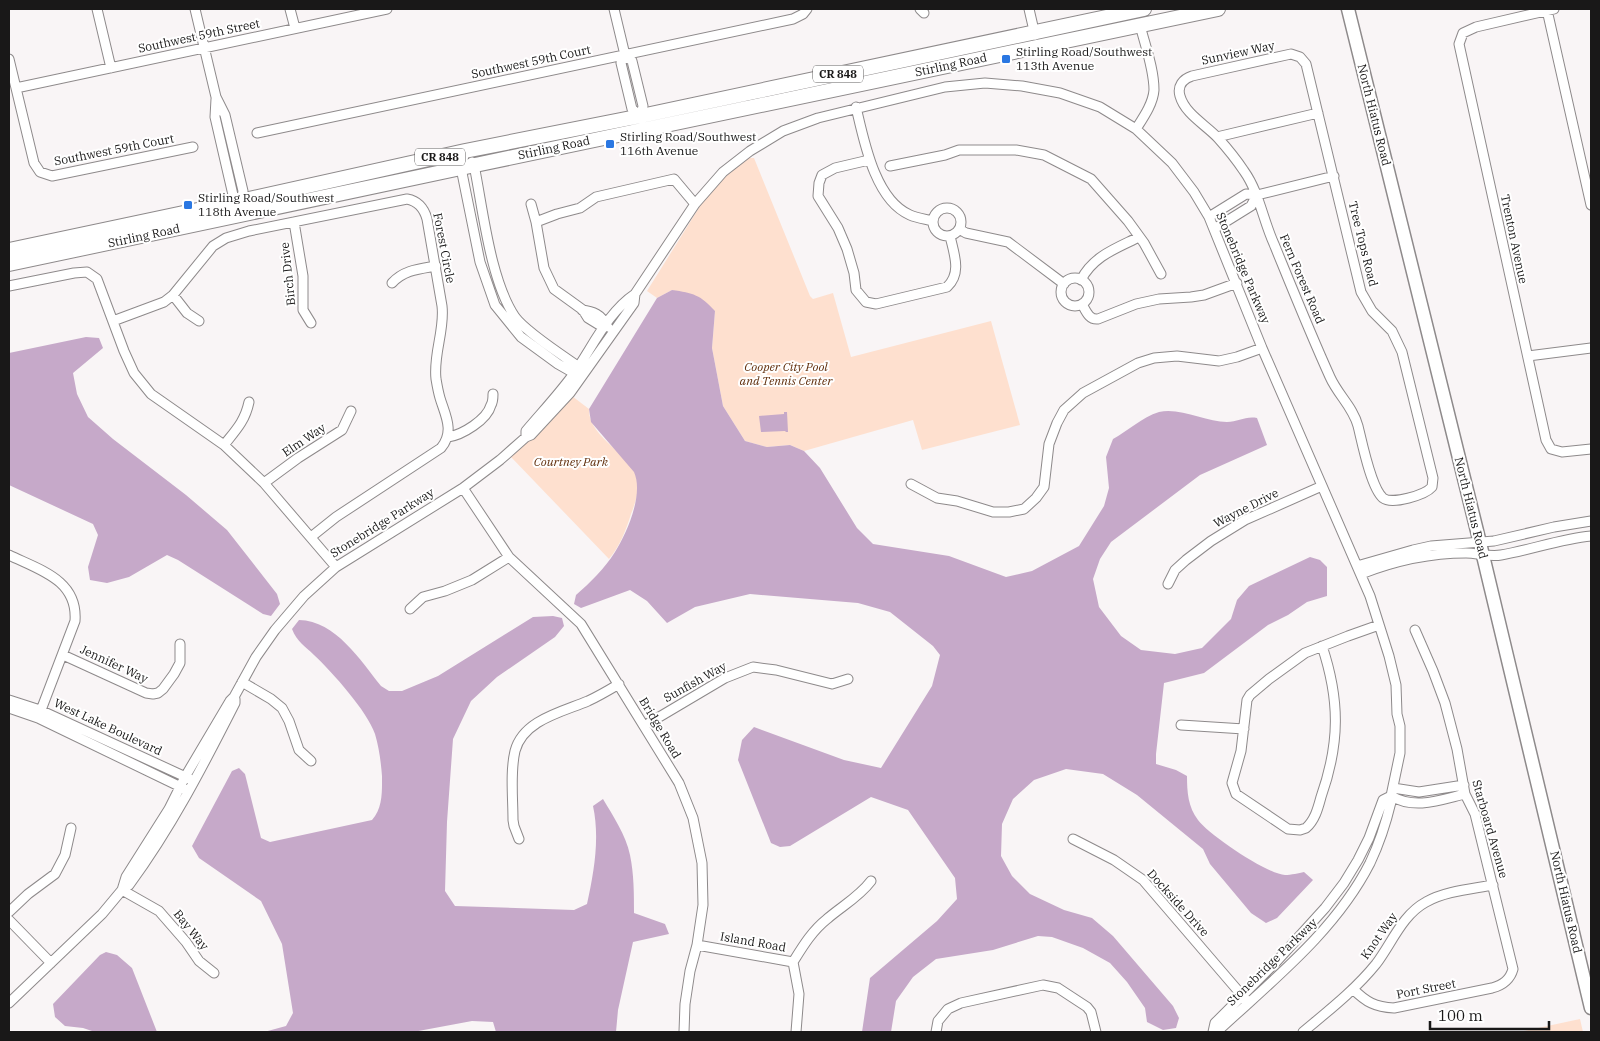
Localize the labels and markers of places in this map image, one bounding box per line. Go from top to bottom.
place label: Stirling Road/Southwest 113th Avenue [1016,44,1152,73]
marker: Stirling Road/Southwest 113th Avenue [1000,53,1012,65]
place label: Stirling Road/Southwest 116th Avenue [620,129,756,158]
marker: Stirling Road/Southwest 116th Avenue [604,138,616,150]
place label: Stirling Road/Southwest 118th Avenue [198,190,334,219]
marker: Stirling Road/Southwest 118th Avenue [182,199,194,211]

